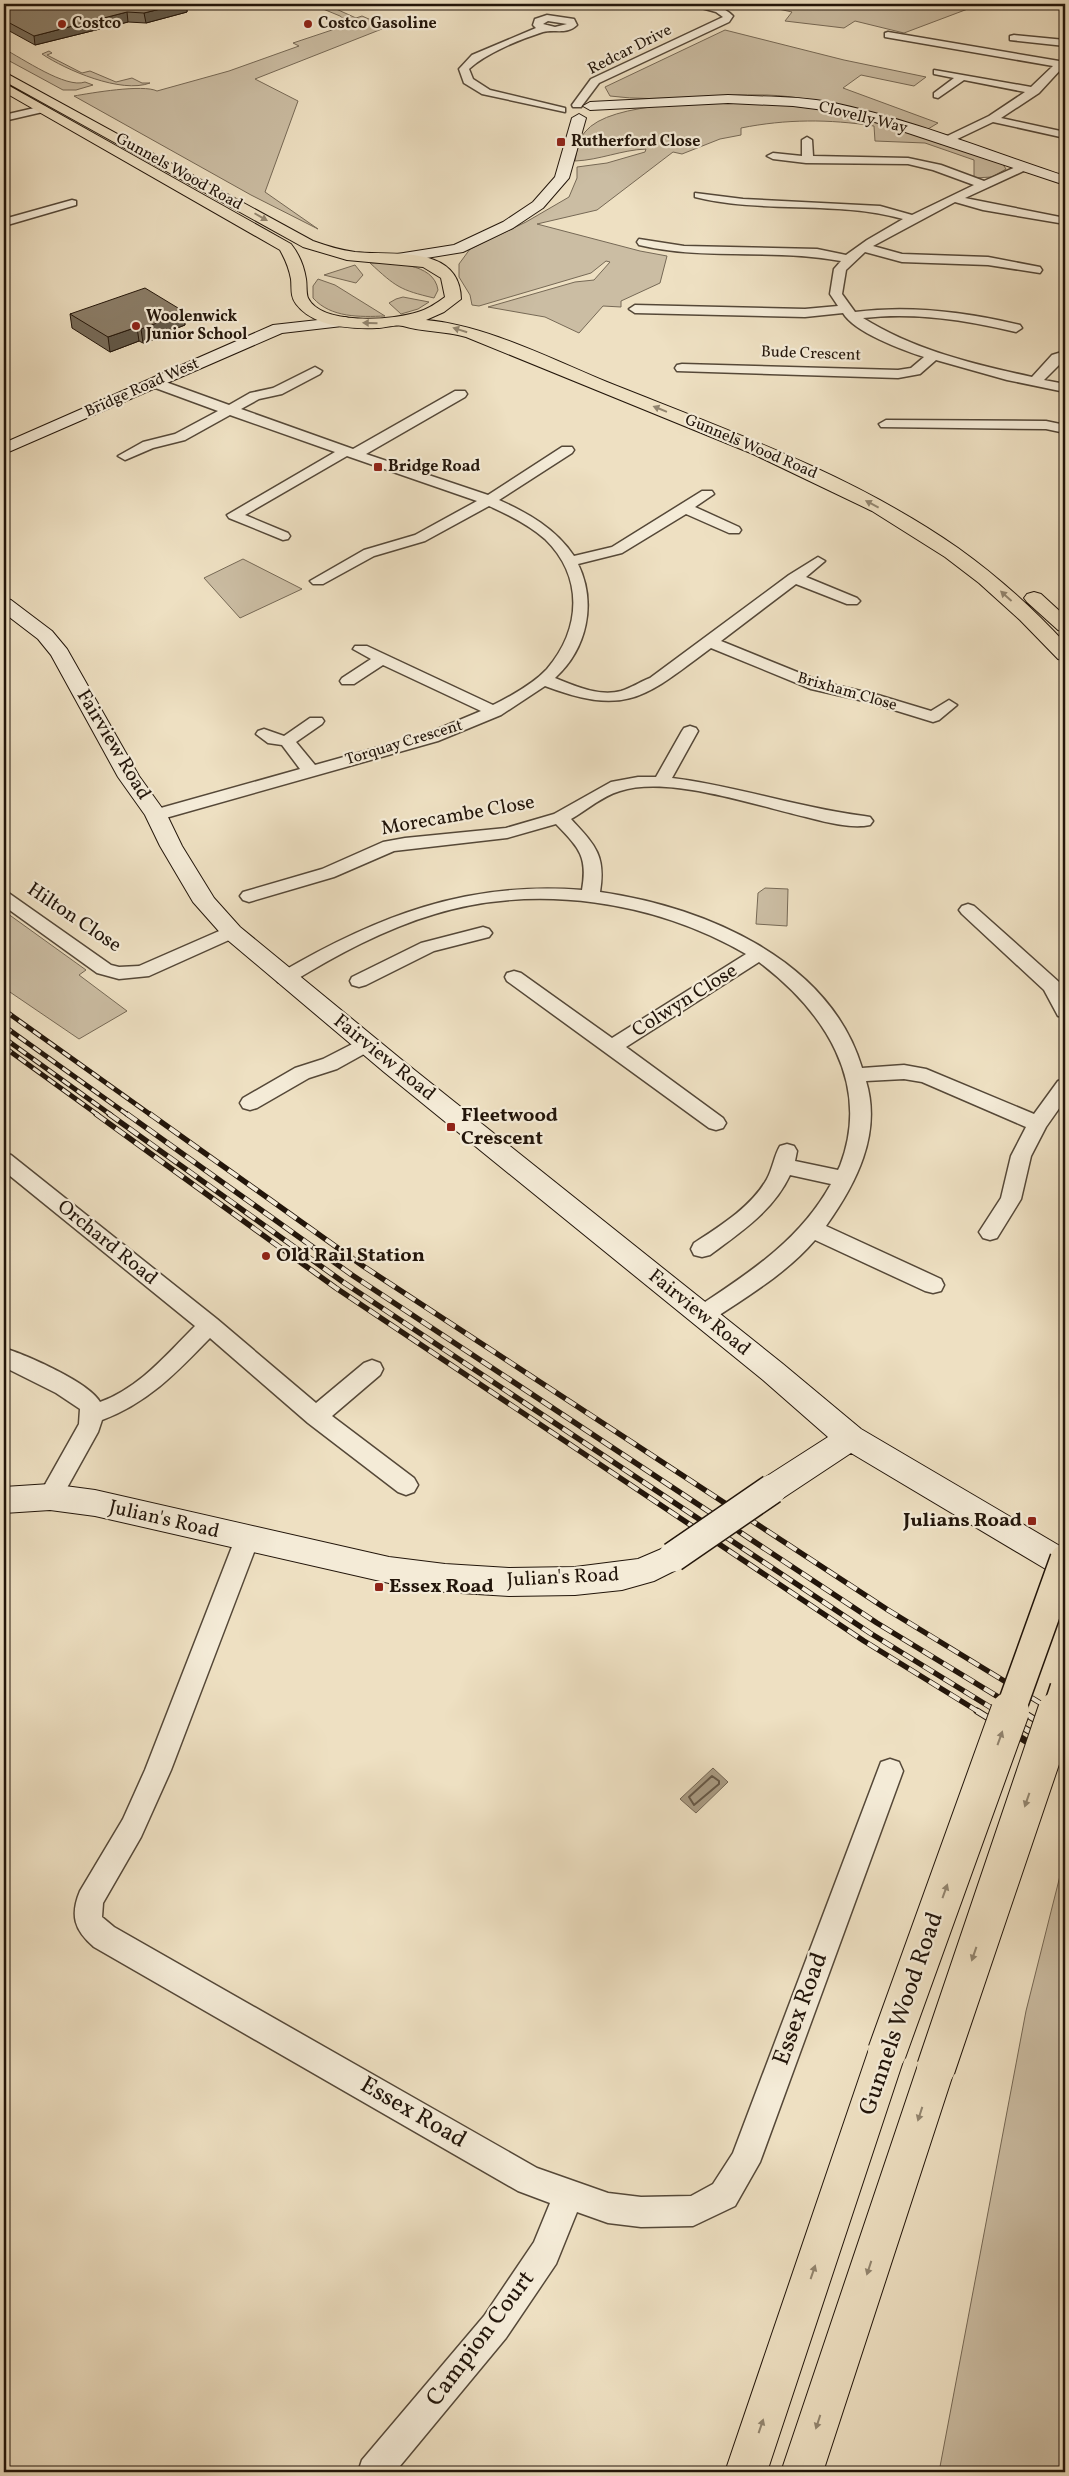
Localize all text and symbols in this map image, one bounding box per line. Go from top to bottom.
place label: Costco [72,13,121,35]
place label: Costco Gasoline [318,13,437,35]
marker: Costco [56,18,68,30]
marker: Costco Gasoline [302,18,314,30]
street label: Redcar Drive [584,19,676,81]
street label: Clovelly Way [816,96,910,140]
street label: Gunnels Wood Road [112,128,246,216]
place label: Rutherford Close [571,131,700,153]
marker: Rutherford Close [555,136,567,148]
one-way arrow [255,213,268,222]
place label: Woolenwick Junior School [145,306,248,346]
one-way arrow [361,319,377,327]
marker: Woolenwick Junior School [130,320,142,332]
one-way arrow [452,326,467,334]
street label: Bude Crescent [760,341,862,367]
street label: Bridge Road West [81,353,203,423]
one-way arrow [652,405,667,413]
street label: Gunnels Wood Road [681,409,821,485]
place label: Bridge Road [388,456,480,478]
marker: Bridge Road [372,461,384,473]
one-way arrow [865,500,879,508]
one-way arrow [1000,590,1012,602]
street label: Brixham Close [795,667,899,717]
street label: Fairview Road [69,684,157,806]
street label: Torquay Crescent [343,715,466,771]
street label: Morecambe Close [379,789,537,843]
street label: Hilton Close [21,876,127,960]
street label: Colwyn Close [627,957,743,1045]
street label: Fairview Road [327,1008,441,1108]
place label: Fleetwood Crescent [461,1102,558,1153]
marker: Fleetwood Crescent [445,1121,457,1133]
street label: Orchard Road [51,1194,163,1292]
place label: Old Rail Station [276,1242,425,1270]
marker: Old Rail Station [260,1250,272,1262]
street label: Fairview Road [642,1263,756,1363]
street label: Julian's Road [106,1494,222,1546]
place label: Julians Road [902,1507,1022,1535]
marker: Julians Road [1026,1515,1038,1527]
street label: Julian's Road [506,1561,620,1595]
place label: Essex Road [389,1573,494,1601]
marker: Essex Road [373,1581,385,1593]
one-way arrow [997,1731,1004,1746]
one-way arrow [1023,1793,1031,1808]
one-way arrow [941,1883,949,1898]
street label: Gunnels Wood Road [851,1908,953,2120]
one-way arrow [970,1947,978,1962]
street label: Essex Road [765,1948,837,2070]
street label: Essex Road [353,2069,473,2157]
one-way arrow [916,2107,924,2122]
one-way arrow [865,2261,873,2276]
street label: Campion Court [419,2264,543,2414]
one-way arrow [809,2264,817,2279]
one-way arrow [814,2415,821,2430]
one-way arrow [757,2418,765,2433]

